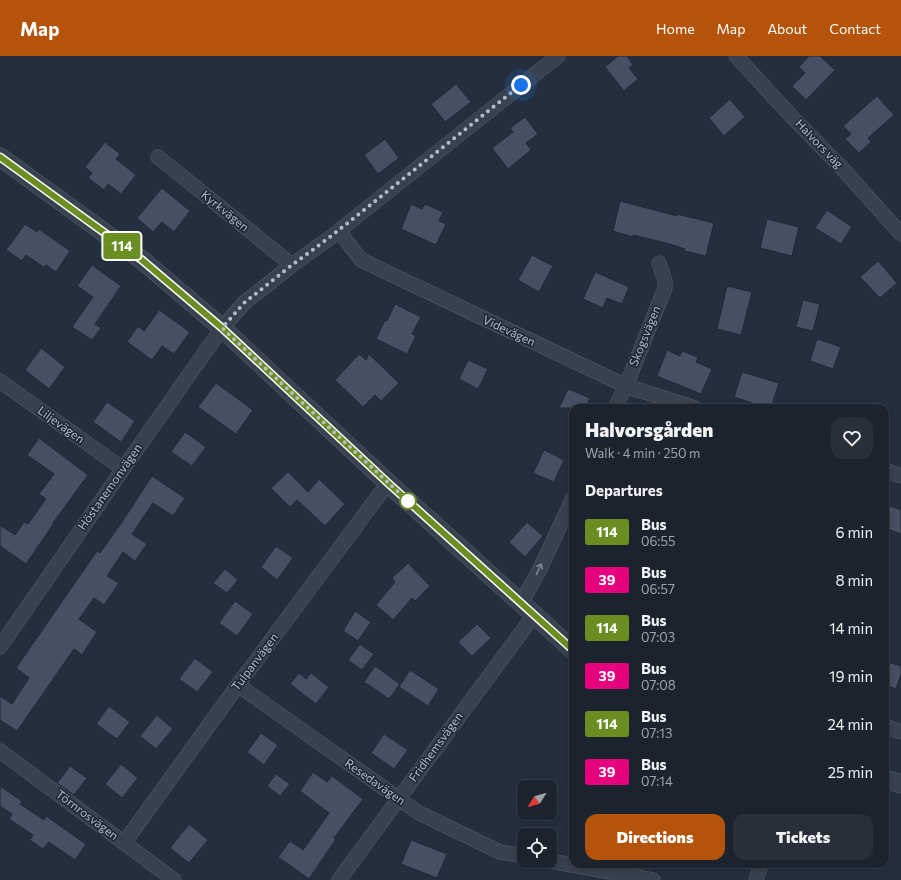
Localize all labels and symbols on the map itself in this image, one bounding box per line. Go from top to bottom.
your location [511,75,531,95]
street label: Halvors väg [793,116,847,171]
street label: Kyrkvägen [199,187,252,234]
line badge: 114 [99,233,145,259]
street label: Skogsvägen [626,303,663,368]
street label: Videvägen [481,312,538,348]
street label: Liljevägen [36,403,88,446]
street label: Höstanemonvägen [74,441,144,532]
unlabelled marker [399,492,417,510]
one-way arrow [536,563,543,575]
street label: Tulpanvägen [228,630,280,693]
street label: Fridhemsvägen [405,709,465,784]
street label: Resedavägen [343,755,409,807]
north arrow [517,780,557,820]
street label: Törnrosvägen [54,786,122,842]

